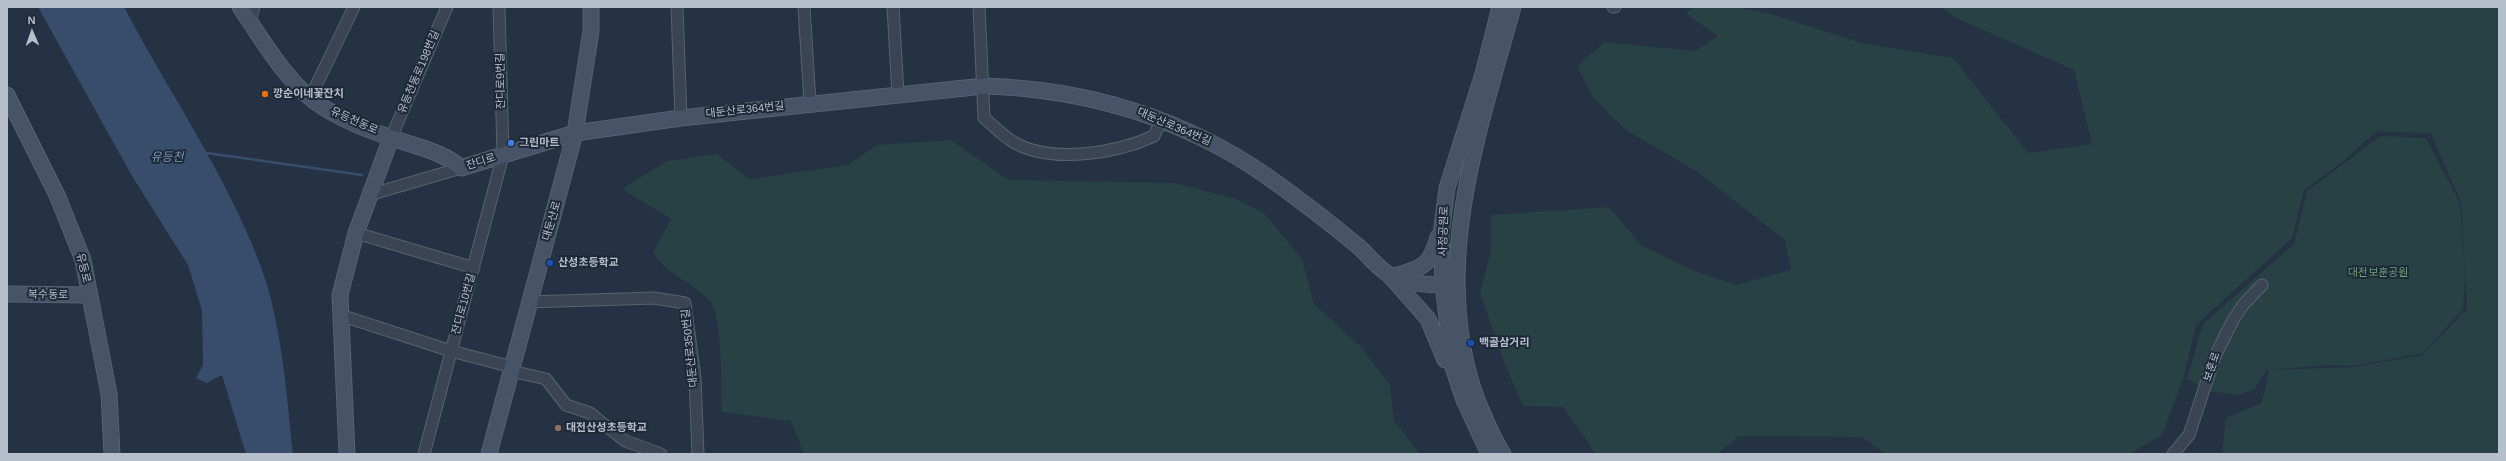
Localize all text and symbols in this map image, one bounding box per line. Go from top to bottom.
north arrow [12,12,52,52]
text: N [27,14,36,26]
street label: 유등천동로198번길 [395,28,443,116]
street label: 잔디로9번길 [494,53,508,109]
place label: 깡순이네꽃잔치 [273,87,344,101]
marker: 깡순이네꽃잔치 [260,89,270,99]
street label: 대둔산로364번길 [705,99,785,121]
street label: 유등천동로 [328,105,380,137]
street label: 대둔산로364번길 [1135,105,1213,149]
place label: 그린마트 [519,136,559,150]
marker: 그린마트 [506,138,516,148]
water label: 유등천 [150,151,184,165]
street label: 잔디로 [465,151,497,173]
street label: 대둔산로 [540,200,564,242]
street label: 사정공원로 [1437,205,1451,257]
street label: 유등로 [73,252,93,284]
place label: 산성초등학교 [558,256,619,270]
marker: 산성초등학교 [545,258,555,268]
park label: 대전보훈공원 [2348,266,2408,280]
street label: 잔디로10번길 [449,272,479,336]
street label: 복수동로 [28,288,68,302]
street label: 대둔산로350번길 [679,308,701,388]
place label: 백골삼거리 [1479,336,1530,350]
marker: 백골삼거리 [1466,338,1476,348]
street label: 보훈로 [2201,350,2223,384]
place label: 대전산성초등학교 [566,421,647,435]
marker: 대전산성초등학교 [553,423,563,433]

